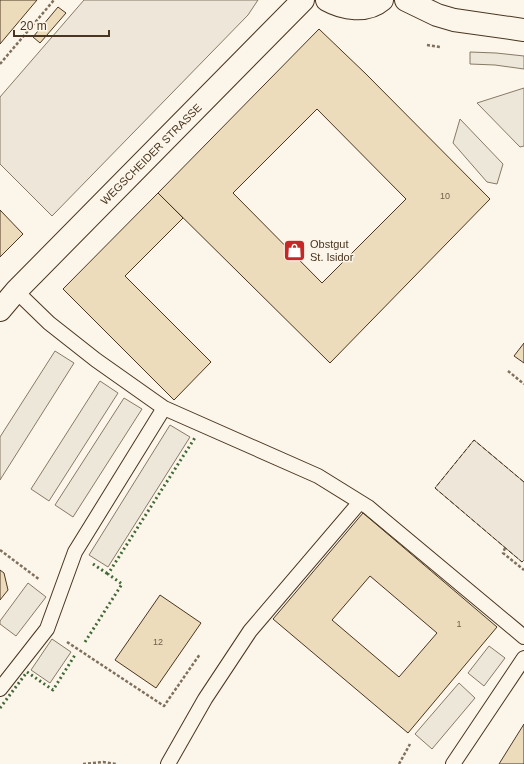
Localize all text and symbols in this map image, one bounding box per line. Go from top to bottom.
scale bar [14,12,109,38]
text: 20 m [20,19,47,33]
street label: WEGSCHEIDER STRASSE [98,101,204,207]
house number: 10 [440,191,450,201]
shop icon: Obstgut St. Isidor [281,237,307,263]
place label: Obstgut St. Isidor [310,238,354,263]
house number: 1 [456,619,462,629]
house number: 12 [153,637,163,647]

